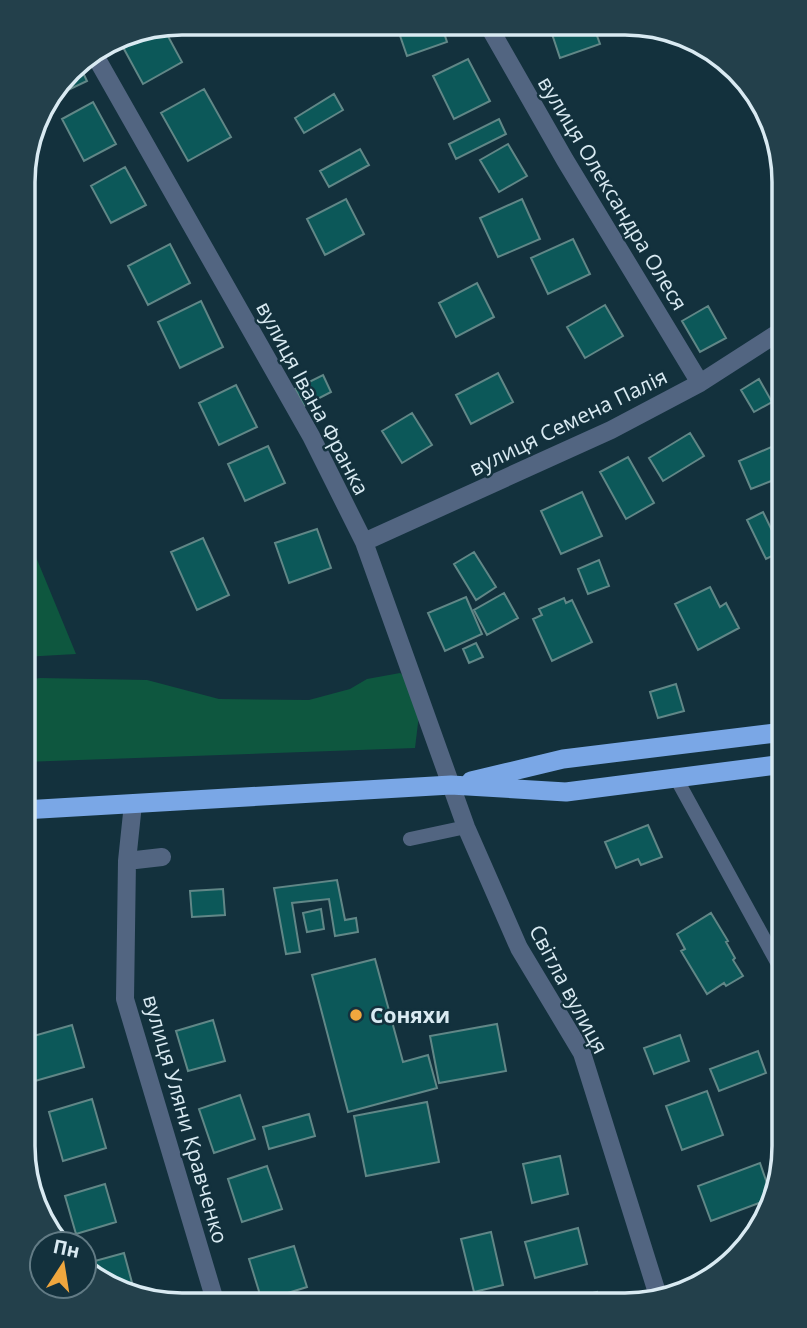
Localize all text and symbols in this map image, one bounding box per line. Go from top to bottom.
street label: вулиця Олександра Олеся [532,71,694,315]
street label: вулиця Івана Франка [250,296,376,500]
street label: вулиця Семена Палія [464,362,672,482]
street label: Світла вулиця [523,920,615,1058]
street label: вулиця Уляни Кравченко [137,991,235,1247]
place label: Соняхи [370,1001,450,1029]
marker: Соняхи [348,1007,364,1023]
north arrow [28,1230,98,1300]
text: Пн [51,1233,82,1264]

